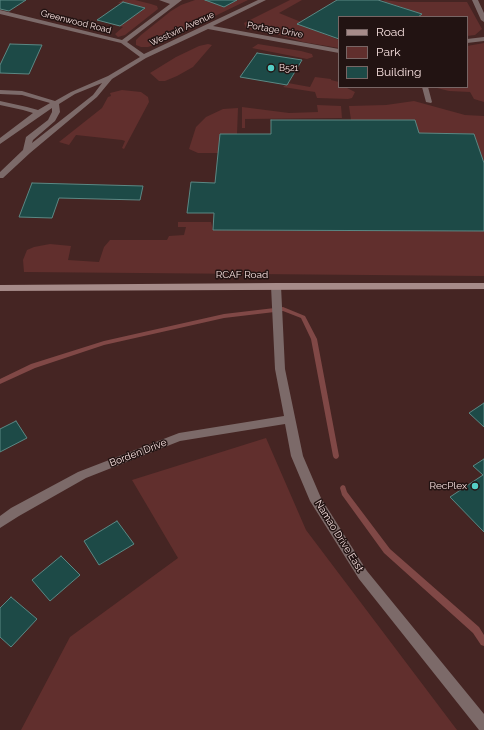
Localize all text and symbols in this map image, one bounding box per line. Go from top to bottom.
street label: Greenwood Road [40,8,112,36]
street label: Westwin Avenue [148,9,216,49]
legend [338,16,468,88]
street label: Portage Drive [246,20,304,40]
text: Road [376,25,405,39]
text: Park [376,45,401,59]
marker: B521 [266,63,276,73]
place label: B521 [279,63,298,73]
text: Building [376,65,422,79]
street label: RCAF Road [216,269,268,281]
street label: Borden Drive [108,437,168,469]
place label: RecPlex [430,480,467,492]
marker: RecPlex [470,481,480,491]
street label: Namao Drive East [312,498,366,574]

